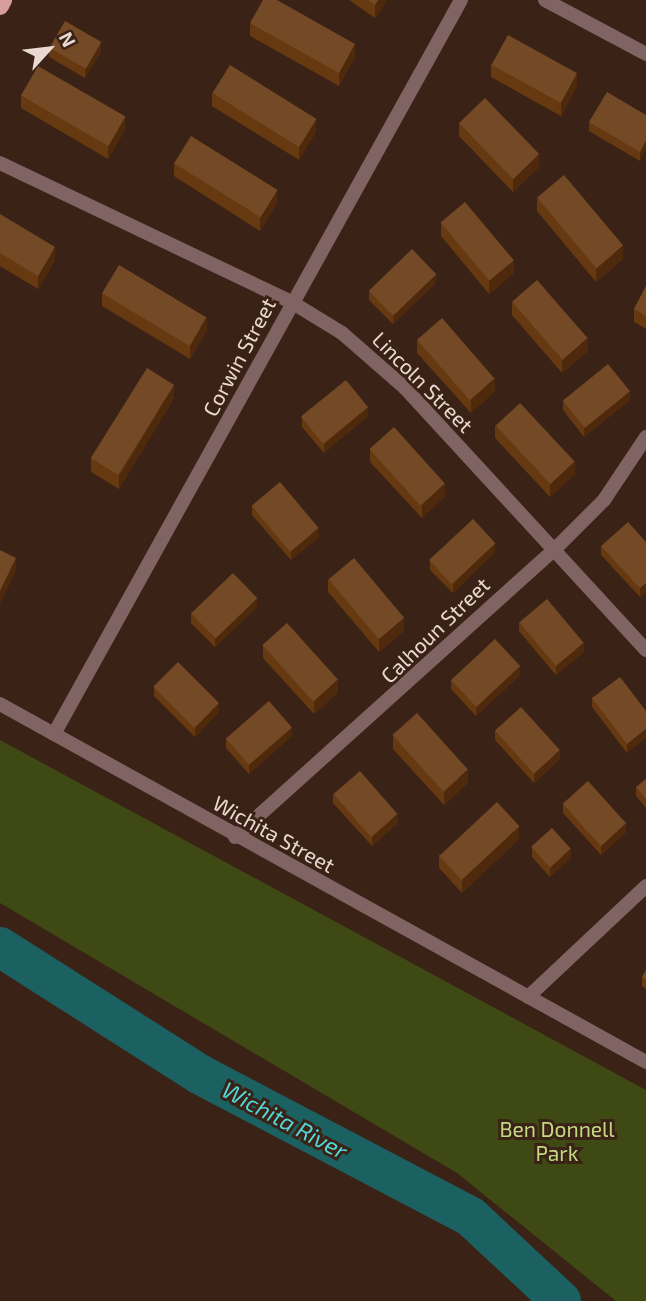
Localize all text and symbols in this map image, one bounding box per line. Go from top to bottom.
north arrow [14,14,84,84]
text: N [55,28,82,51]
street label: Corwin Street [197,294,281,420]
street label: Lincoln Street [368,327,478,437]
street label: Calhoun Street [376,572,494,688]
street label: Wichita Street [209,790,339,878]
water label: Wichita River [218,1075,352,1165]
park label: Ben Donnell Park [499,1116,615,1166]

